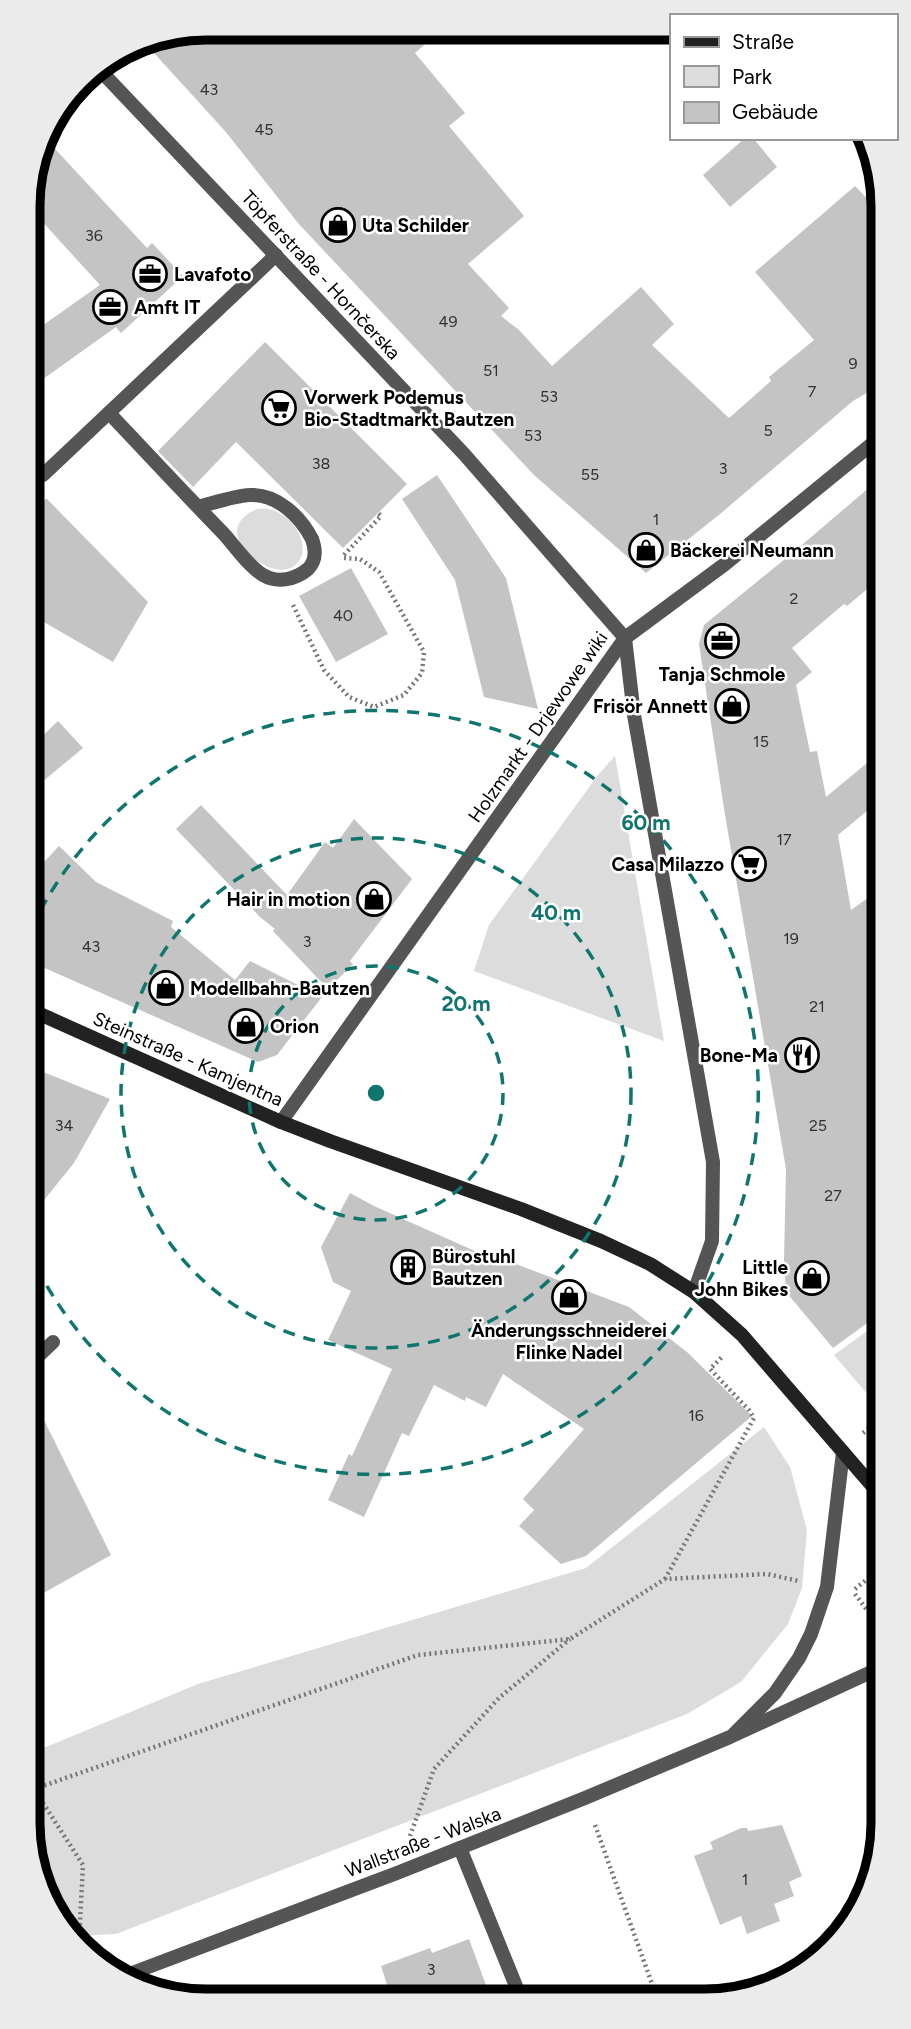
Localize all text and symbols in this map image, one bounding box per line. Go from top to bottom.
legend [670,14,897,140]
text: Straße [732,29,794,54]
text: Park [732,64,773,89]
house number: 43 [200,80,218,99]
text: Gebäude [732,99,818,124]
house number: 45 [254,120,274,139]
street label: Töpferstraße - Hornčerska [237,186,405,364]
shop icon: Uta Schilder [319,206,357,244]
place label: Uta Schilder [362,214,469,237]
house number: 36 [85,226,103,245]
office icon: Lavafoto [131,255,169,293]
place label: Lavafoto [174,263,251,286]
office icon: Amft IT [91,288,129,326]
place label: Amft IT [134,296,200,319]
house number: 49 [439,312,458,331]
house number: 9 [848,354,858,373]
house number: 51 [483,361,499,380]
house number: 7 [808,382,817,401]
place label: Vorwerk Podemus Bio-Stadtmarkt Bautzen [304,386,514,431]
house number: 53 [540,387,558,406]
supermarket icon: Vorwerk Podemus Bio-Stadtmarkt Bautzen [260,389,298,427]
house number: 5 [763,421,773,440]
house number: 53 [524,426,542,445]
house number: 38 [312,454,330,473]
house number: 3 [719,459,727,478]
house number: 55 [581,465,599,484]
house number: 1 [653,510,659,529]
shop icon: Bäckerei Neumann [627,531,665,569]
place label: Bäckerei Neumann [670,539,834,562]
house number: 2 [790,589,798,608]
house number: 40 [333,606,353,625]
office icon: Tanja Schmole [703,622,741,660]
street label: Holzmarkt - Drjewowe wiki [463,627,613,827]
place label: Tanja Schmole [659,663,786,686]
shop icon: Frisör Annett [713,687,751,725]
place label: Frisör Annett [593,695,708,718]
house number: 15 [753,732,769,751]
text: 60 m [621,810,671,835]
house number: 17 [776,830,792,849]
supermarket icon: Casa Milazzo [730,845,768,883]
place label: Casa Milazzo [611,853,724,876]
shop icon: Hair in motion [355,880,393,918]
place label: Hair in motion [227,888,350,911]
text: 40 m [531,900,581,925]
house number: 19 [783,929,799,948]
house number: 3 [303,932,311,951]
house number: 43 [82,937,100,956]
shop icon: Modellbahn-Bautzen [147,969,185,1007]
place label: Modellbahn-Bautzen [190,977,370,1000]
text: 20 m [441,991,491,1016]
house number: 21 [809,997,825,1016]
street label: Steinstraße - Kamjentna [89,1007,287,1111]
shop icon: Orion [227,1007,265,1045]
place label: Orion [270,1015,319,1038]
restaurant icon: Bone-Ma [783,1036,821,1074]
place label: Bone-Ma [700,1044,778,1067]
centre of rings [364,1081,388,1105]
house number: 34 [55,1116,73,1135]
house number: 25 [809,1116,827,1135]
house number: 27 [824,1186,842,1205]
place label: Bürostuhl Bautzen [432,1245,515,1290]
building icon: Bürostuhl Bautzen [389,1248,427,1286]
place label: Little John Bikes [695,1256,788,1301]
shop icon: Little John Bikes [793,1259,831,1297]
shop icon: Änderungsschneiderei Flinke Nadel [550,1278,588,1316]
place label: Änderungsschneiderei Flinke Nadel [471,1319,667,1364]
house number: 16 [688,1406,704,1425]
street label: Wallstraße - Walska [342,1802,504,1882]
house number: 1 [742,1870,748,1889]
house number: 3 [427,1960,435,1979]

